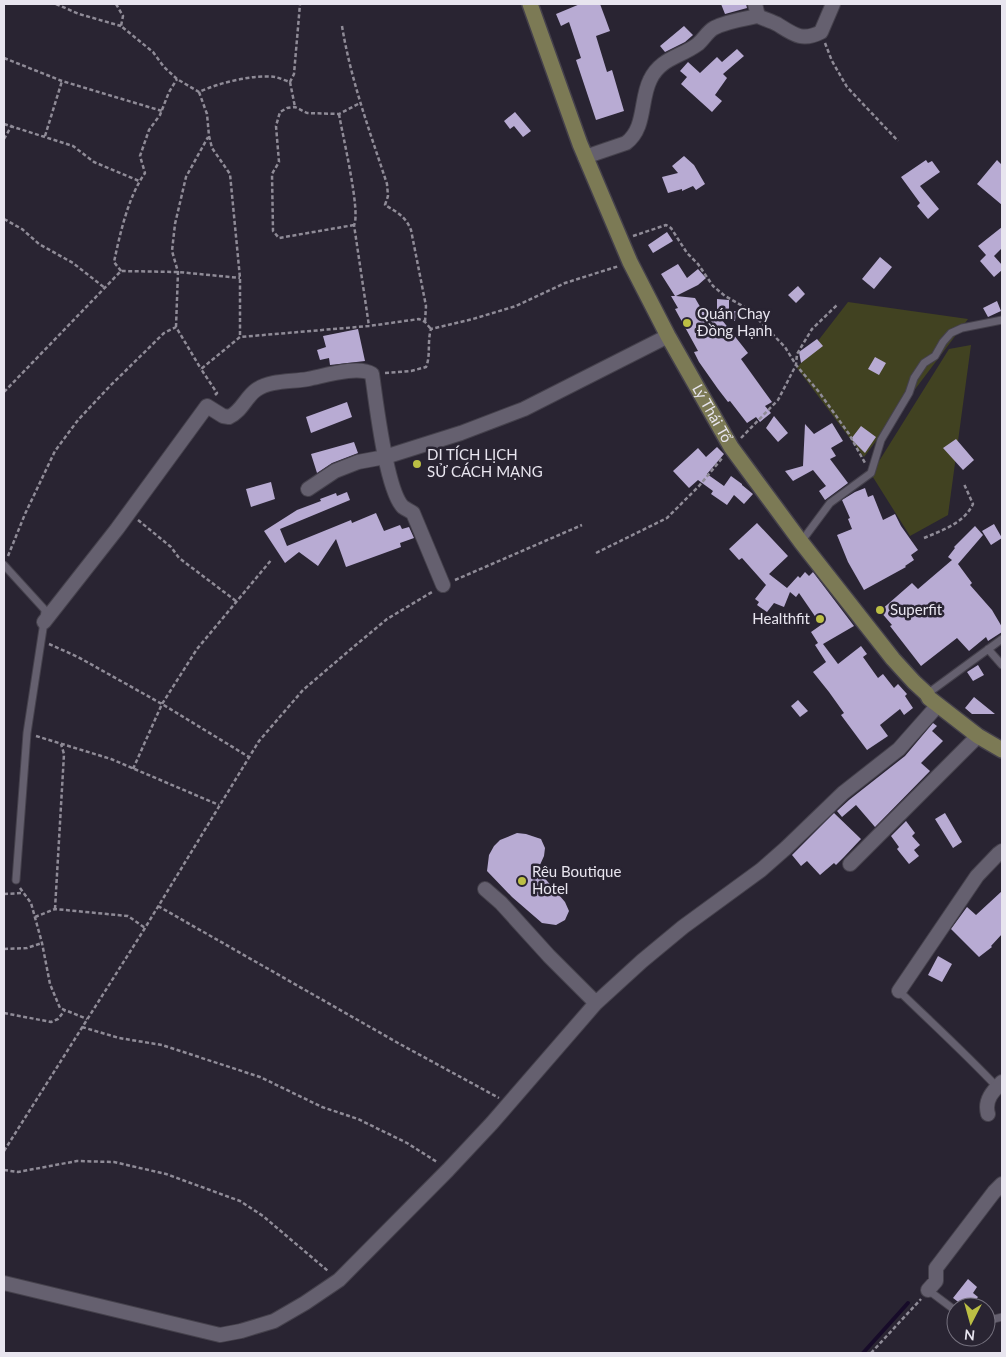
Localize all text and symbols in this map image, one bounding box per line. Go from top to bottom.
place label: Quán Chay Đồng Hạnh [697,304,772,339]
marker: Quán Chay Đồng Hạnh [681,317,693,329]
street label: Lý Thái Tổ [689,380,737,445]
place label: DI TÍCH LỊCH SỬ CÁCH MẠNG [427,445,543,480]
marker: DI TÍCH LỊCH SỬ CÁCH MẠNG [411,458,423,470]
place label: Superfit [890,600,943,618]
marker: Superfit [874,604,886,616]
place label: Healthfit [752,609,811,627]
marker: Healthfit [814,613,826,625]
place label: Rêu Boutique Hotel [532,862,621,897]
marker: Rêu Boutique Hotel [516,875,528,887]
north arrow [946,1297,996,1347]
text: N [963,1326,976,1344]

